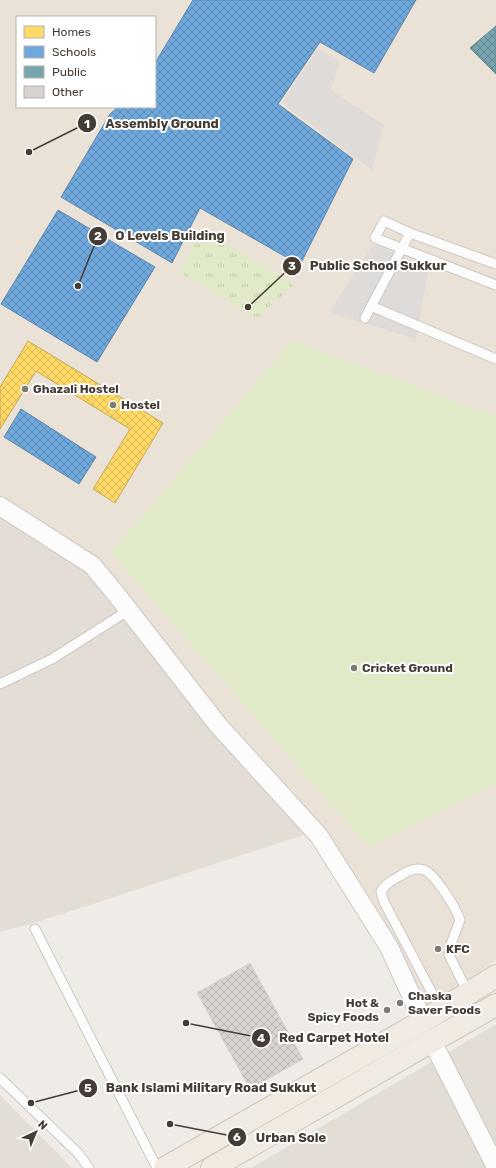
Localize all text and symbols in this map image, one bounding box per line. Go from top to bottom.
legend [16,16,156,108]
text: Homes [52,25,91,39]
text: Schools [52,45,96,59]
text: Public [52,65,87,79]
text: Other [52,85,84,99]
callout: Assembly Ground [77,111,227,136]
text: Assembly Ground [105,116,219,131]
text: 1 [84,117,90,131]
callout: O Levels Building [88,223,233,248]
text: O Levels Building [115,228,225,243]
text: 2 [94,229,102,243]
callout: Public School Sukkur [282,253,455,278]
text: Public School Sukkur [310,258,446,273]
text: 3 [288,259,296,273]
place label: Ghazali Hostel [33,382,119,396]
marker: Ghazali Hostel [20,384,30,394]
place label: Hostel [121,398,160,412]
marker: Hostel [108,400,118,410]
place label: Cricket Ground [362,661,453,675]
marker: Cricket Ground [349,663,359,673]
place label: KFC [446,942,470,956]
marker: KFC [433,944,443,954]
place label: Chaska Saver Foods [408,989,481,1017]
place label: Hot & Spicy Foods [308,996,379,1024]
marker: Chaska Saver Foods [395,998,405,1008]
marker: Hot & Spicy Foods [382,1005,392,1015]
callout: Red Carpet Hotel [251,1025,397,1050]
text: Red Carpet Hotel [279,1030,389,1045]
text: 4 [257,1031,265,1045]
callout: Bank Islami Military Road Sukkut [78,1075,325,1100]
text: Bank Islami Military Road Sukkut [106,1080,316,1095]
text: 5 [84,1081,92,1095]
north arrow [16,1112,56,1152]
text: N [35,1118,50,1133]
callout: Urban Sole [227,1125,334,1150]
text: 6 [233,1130,241,1144]
text: Urban Sole [256,1130,326,1145]

